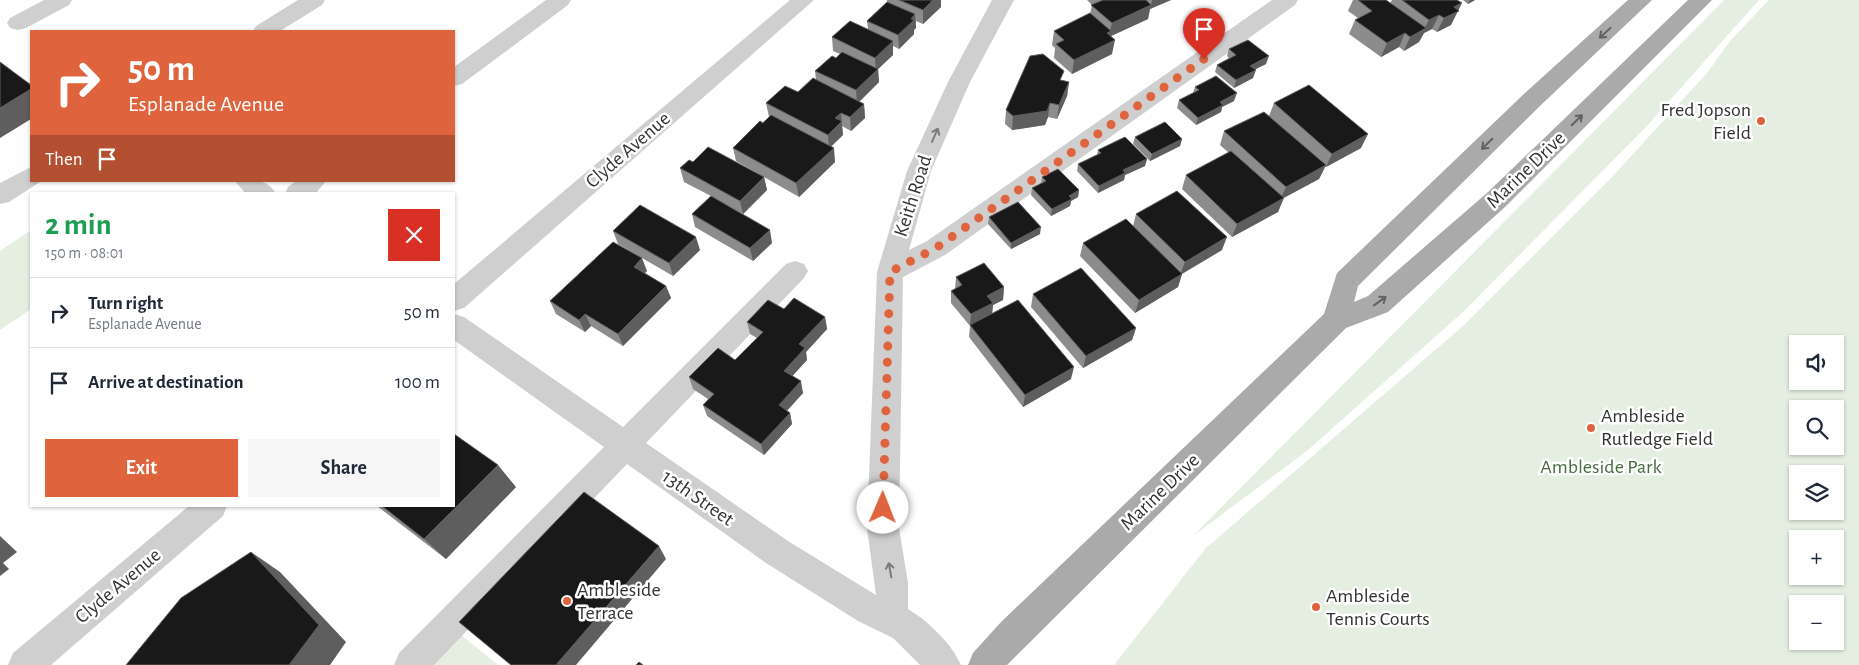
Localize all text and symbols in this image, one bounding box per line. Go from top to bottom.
pin [1183,8,1225,59]
icon: arrive [1190,15,1218,43]
one-way arrow [1599,27,1612,39]
icon: right [45,50,110,115]
text: 50 m [128,52,195,87]
text: Esplanade Avenue [128,93,284,115]
place label: Fred Jopson Field [1661,100,1751,143]
street label: Clyde Avenue [582,108,674,192]
one-way arrow [1571,114,1584,126]
marker: Fred Jopson Field [1755,115,1767,127]
one-way arrow [930,128,940,143]
street label: Marine Drive [1483,128,1569,212]
one-way arrow [1481,138,1493,150]
icon: arrive [93,145,121,173]
text: Then [45,150,83,169]
street label: Keith Road [890,153,936,239]
button: close [388,209,440,261]
text: 2 min [45,210,112,240]
text: 150 m · 08:01 [45,245,124,261]
text: Turn right [88,294,163,313]
one-way arrow [1373,296,1387,306]
icon: right [45,299,73,327]
text: 50 m [404,303,440,322]
text: Esplanade Avenue [88,316,202,332]
map controls [1789,335,1844,650]
button: sound [1789,335,1844,390]
icon: arrive [45,369,73,397]
text: Arrive at destination [88,373,244,392]
text: 100 m [395,373,440,392]
button: search [1789,400,1844,455]
place label: Ambleside Rutledge Field [1601,406,1713,449]
marker: Ambleside Rutledge Field [1585,422,1597,434]
button: Exit [45,439,238,497]
button: Share [248,439,440,497]
street label: Marine Drive [1117,450,1203,534]
park label: Ambleside Park [1540,457,1662,477]
button: layers [1789,465,1844,520]
street label: 13th Street [659,466,738,530]
position arrow [856,481,908,533]
button: + [1789,530,1844,585]
street label: Clyde Avenue [71,545,165,627]
one-way arrow [885,562,895,578]
place label: Ambleside Terrace [577,580,661,623]
place label: Ambleside Tennis Courts [1326,586,1430,629]
marker: Ambleside Terrace [561,595,573,607]
button: − [1789,595,1844,650]
marker: Ambleside Tennis Courts [1310,601,1322,613]

